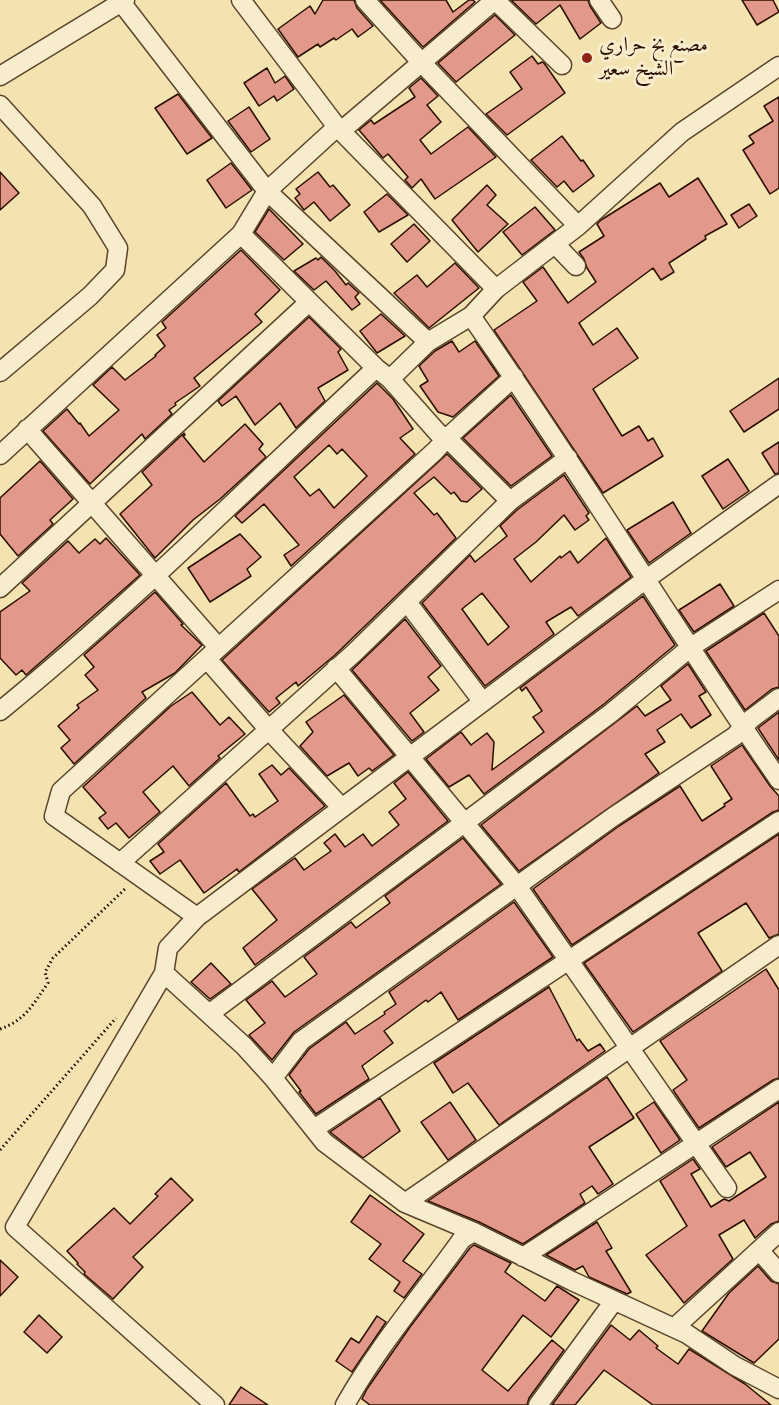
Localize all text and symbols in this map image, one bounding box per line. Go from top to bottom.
place label: مصنع بخ حراري الشيخ سعير [599,33,708,83]
marker: مصنع بخ حراري الشيخ سعير [580,51,594,65]

